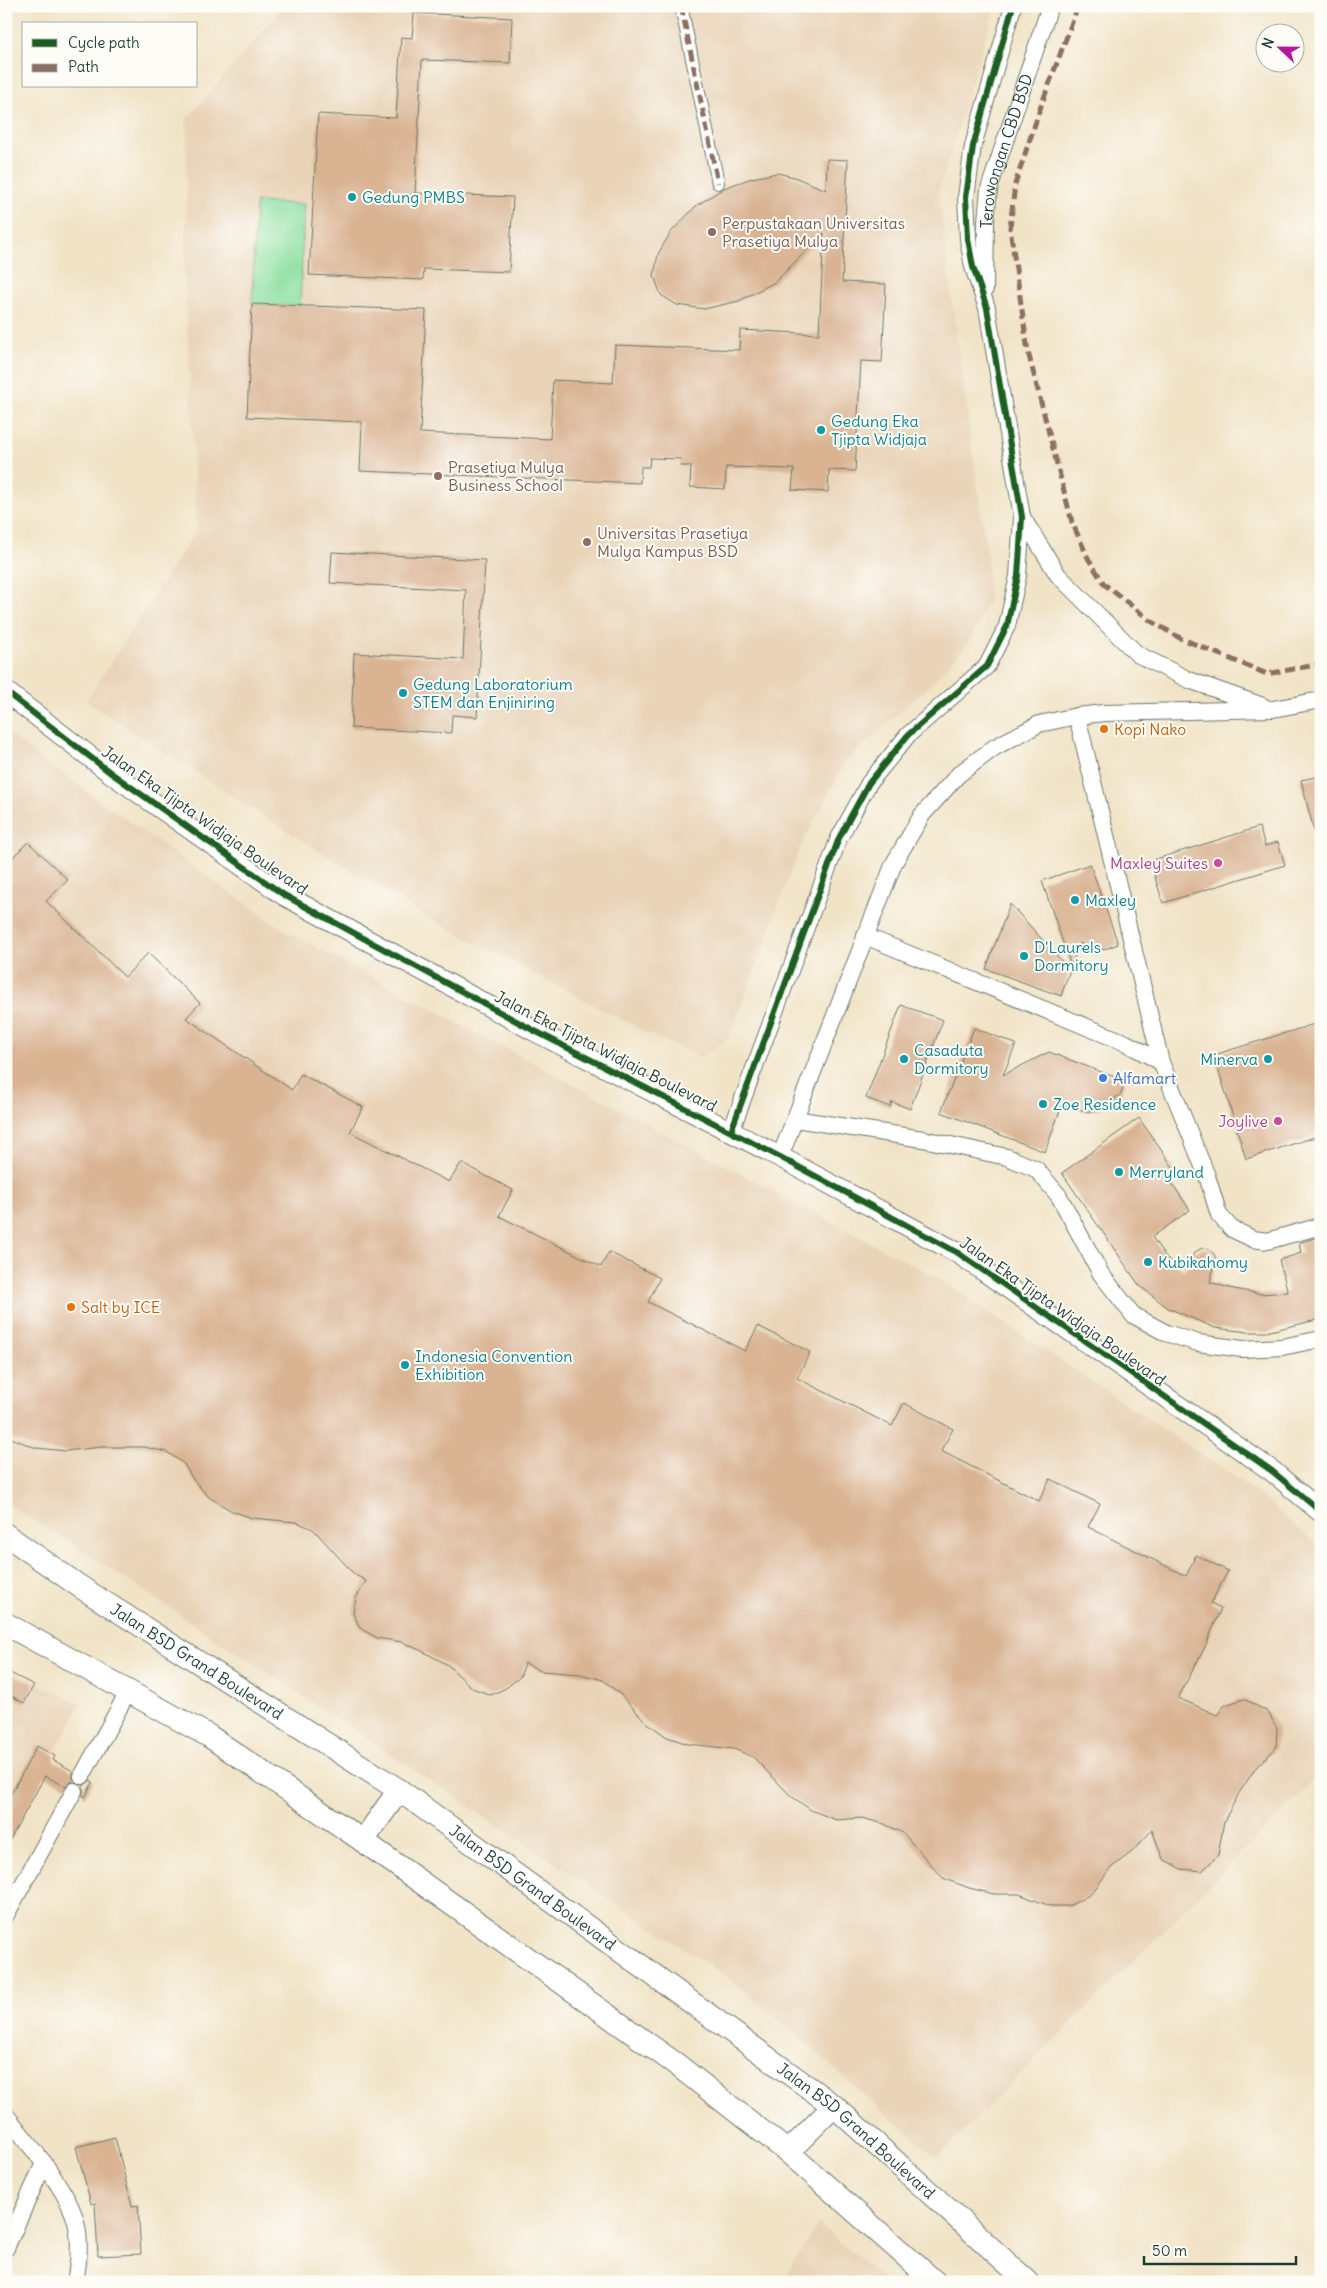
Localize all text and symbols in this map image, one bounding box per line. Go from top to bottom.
legend [22,22,198,88]
north arrow [1254,22,1304,72]
text: Cycle path [68,33,140,52]
text: N [1258,35,1278,51]
text: Path [68,57,99,76]
street label: Terowongan CBD BSD [976,71,1037,228]
place label: Gedung PMBS [362,187,465,207]
marker: Gedung PMBS [346,191,358,203]
place label: Perpustakaan Universitas Prasetiya Mulya [722,213,905,251]
marker: Perpustakaan Universitas Prasetiya Mulya [706,226,718,238]
place label: Gedung Eka Tjipta Widjaja [831,411,927,449]
marker: Gedung Eka Tjipta Widjaja [815,424,827,436]
place label: Prasetiya Mulya Business School [448,457,564,495]
marker: Prasetiya Mulya Business School [432,470,444,482]
place label: Universitas Prasetiya Mulya Kampus BSD [597,523,748,561]
marker: Universitas Prasetiya Mulya Kampus BSD [581,536,593,548]
place label: Gedung Laboratorium STEM dan Enjiniring [413,674,573,712]
marker: Gedung Laboratorium STEM dan Enjiniring [397,687,409,699]
place label: Kopi Nako [1114,719,1186,739]
marker: Kopi Nako [1098,723,1110,735]
street label: Jalan Eka Tjipta Widjaja Boulevard [98,741,312,899]
place label: Maxley Suites [1110,853,1208,873]
marker: Maxley Suites [1212,857,1224,869]
place label: Maxley [1085,890,1136,910]
marker: Maxley [1069,894,1081,906]
place label: D'Laurels Dormitory [1034,937,1108,975]
marker: D'Laurels Dormitory [1018,950,1030,962]
street label: Jalan Eka Tjipta Widjaja Boulevard [492,986,720,1116]
place label: Casaduta Dormitory [914,1040,988,1078]
place label: Minerva [1200,1049,1258,1069]
marker: Casaduta Dormitory [898,1053,910,1065]
marker: Minerva [1262,1053,1274,1065]
place label: Alfamart [1113,1068,1177,1088]
marker: Alfamart [1097,1072,1109,1084]
place label: Zoe Residence [1053,1094,1156,1114]
marker: Zoe Residence [1037,1098,1049,1110]
place label: Joylive [1218,1111,1268,1131]
marker: Joylive [1272,1115,1284,1127]
place label: Merryland [1129,1162,1204,1182]
marker: Merryland [1113,1166,1125,1178]
street label: Jalan Eka Tjipta Widjaja Boulevard [956,1232,1170,1390]
place label: Kubikahomy [1158,1252,1248,1272]
marker: Kubikahomy [1142,1256,1154,1268]
place label: Salt by ICE [81,1297,160,1317]
marker: Salt by ICE [65,1301,77,1313]
place label: Indonesia Convention Exhibition [415,1346,572,1384]
marker: Indonesia Convention Exhibition [399,1359,411,1371]
street label: Jalan BSD Grand Boulevard [107,1599,287,1724]
street label: Jalan BSD Grand Boulevard [446,1820,620,1954]
street label: Jalan BSD Grand Boulevard [773,2058,939,2203]
scale bar [1144,2233,1297,2265]
text: 50 m [1152,2241,1187,2260]

